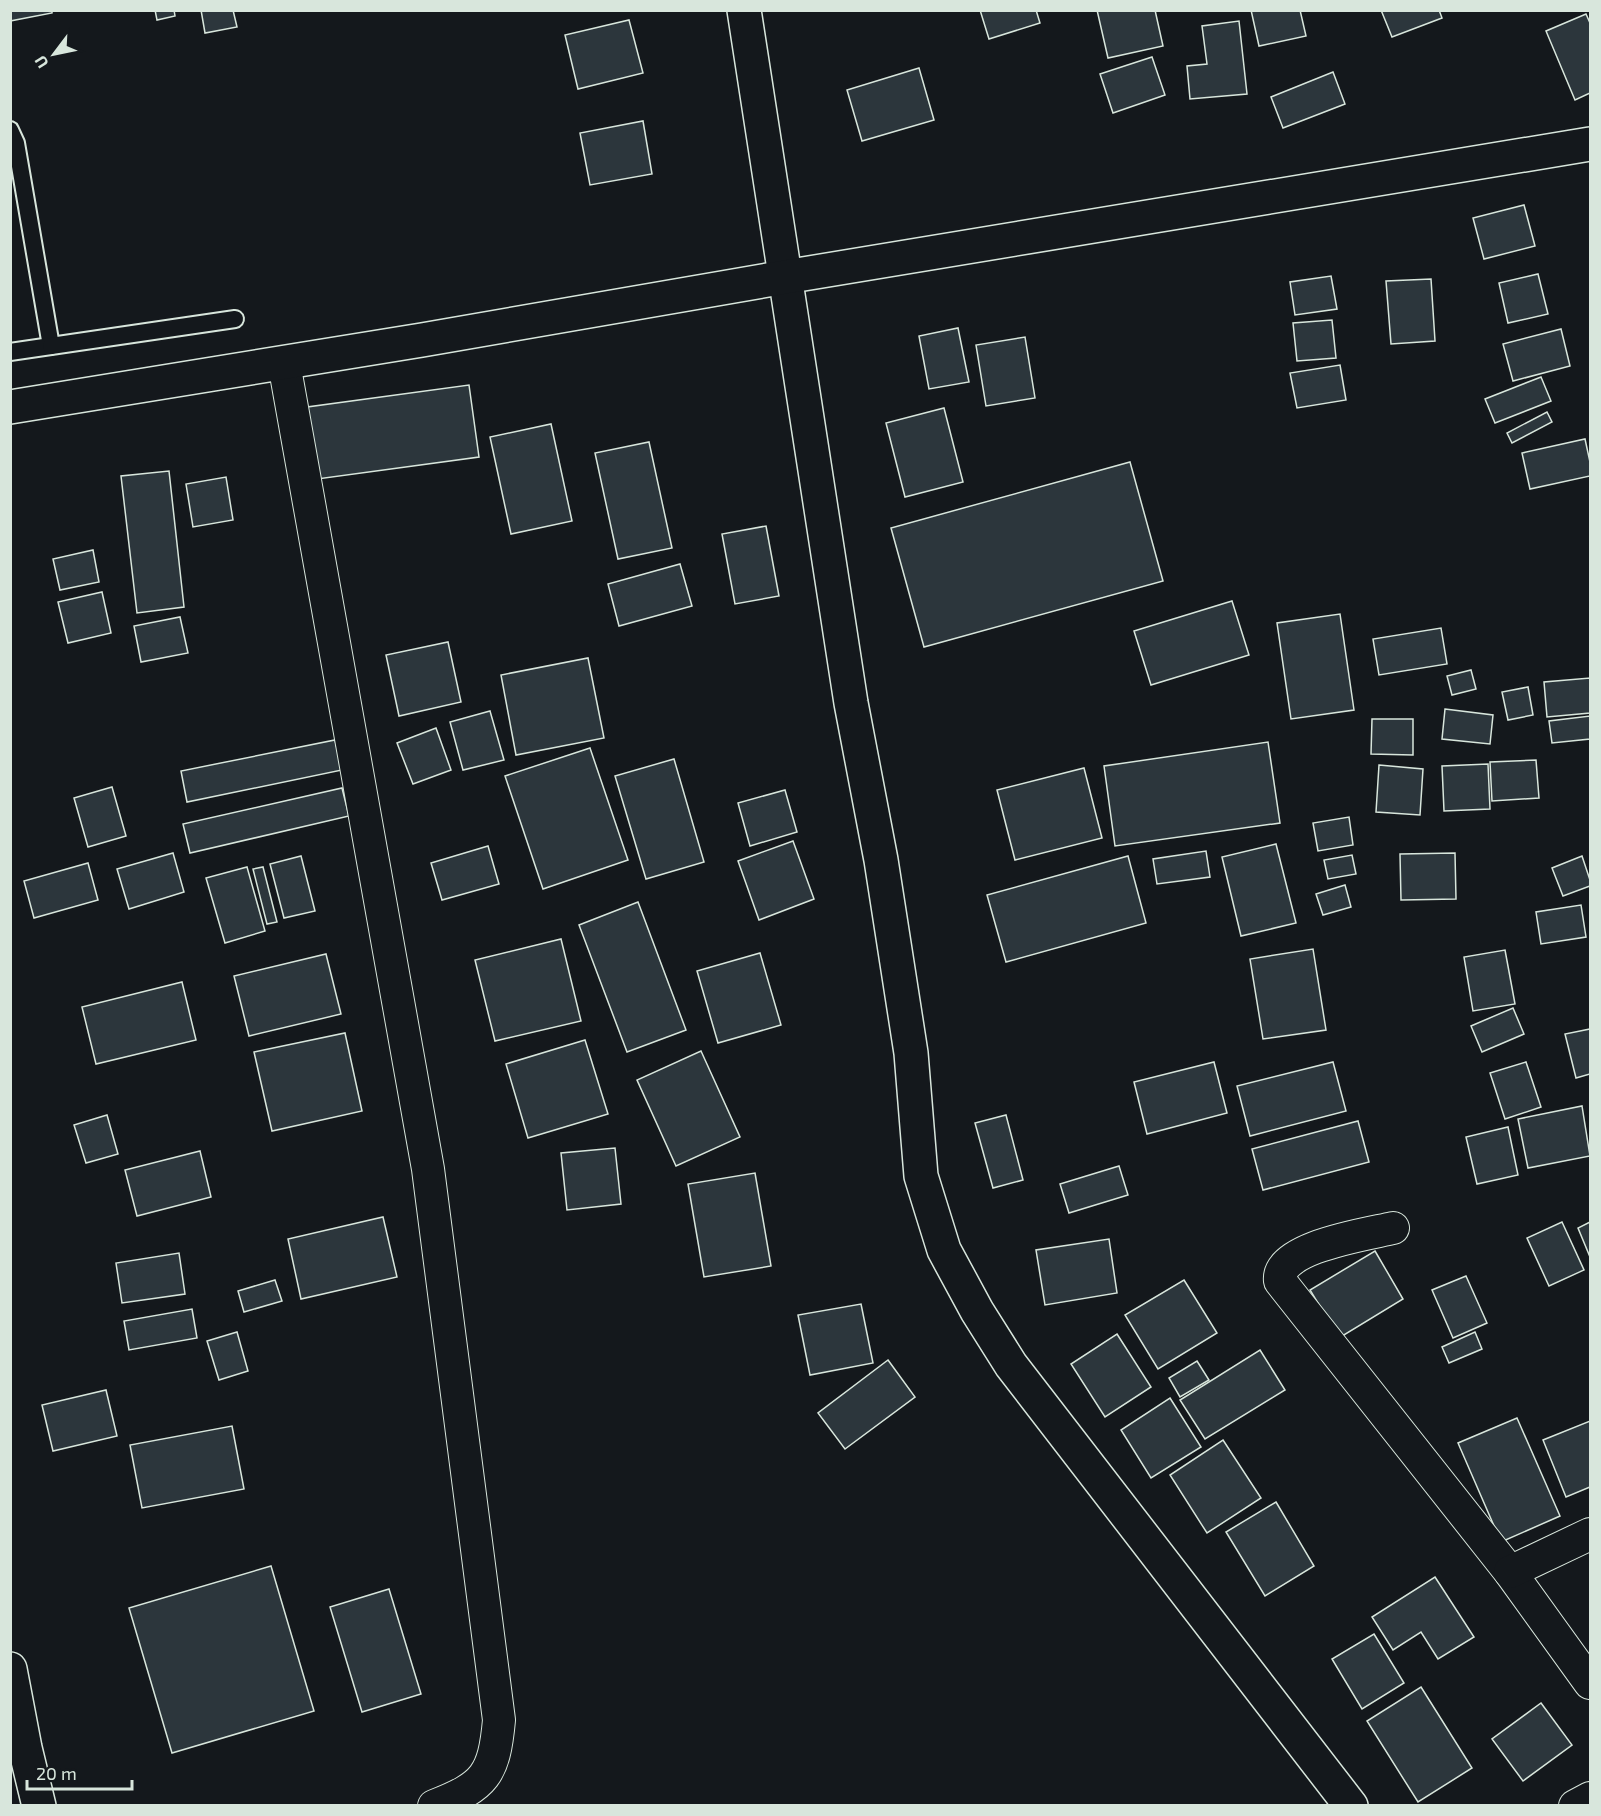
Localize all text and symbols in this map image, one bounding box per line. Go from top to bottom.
north arrow [24,24,84,84]
text: U [30,53,52,72]
scale bar [27,1753,132,1791]
text: 20 m [36,1762,77,1784]

